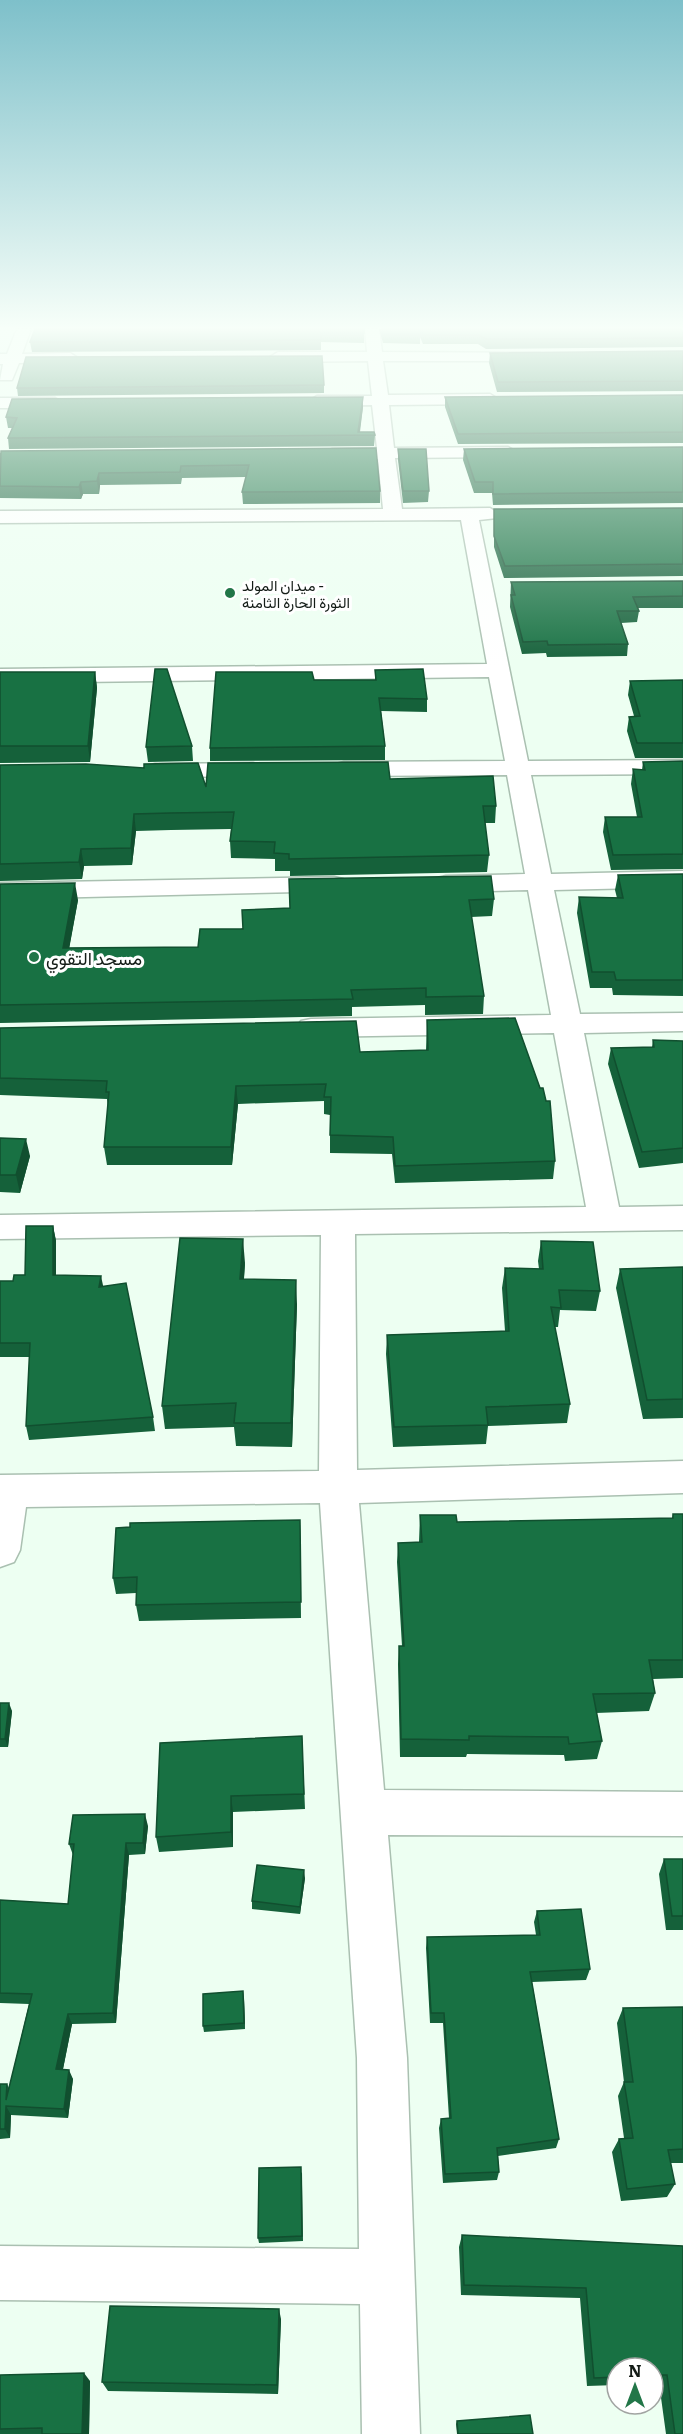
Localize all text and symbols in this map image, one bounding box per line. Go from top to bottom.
place label: ميدان المولد - الثورة الحارة الثامنة [242,573,350,613]
marker: ميدان المولد - الثورة الحارة الثامنة [223,586,237,600]
place label: مسجد التقوي [46,944,142,974]
marker: مسجد التقوي [27,950,41,964]
north arrow [605,2356,665,2416]
text: N [628,2358,642,2382]

